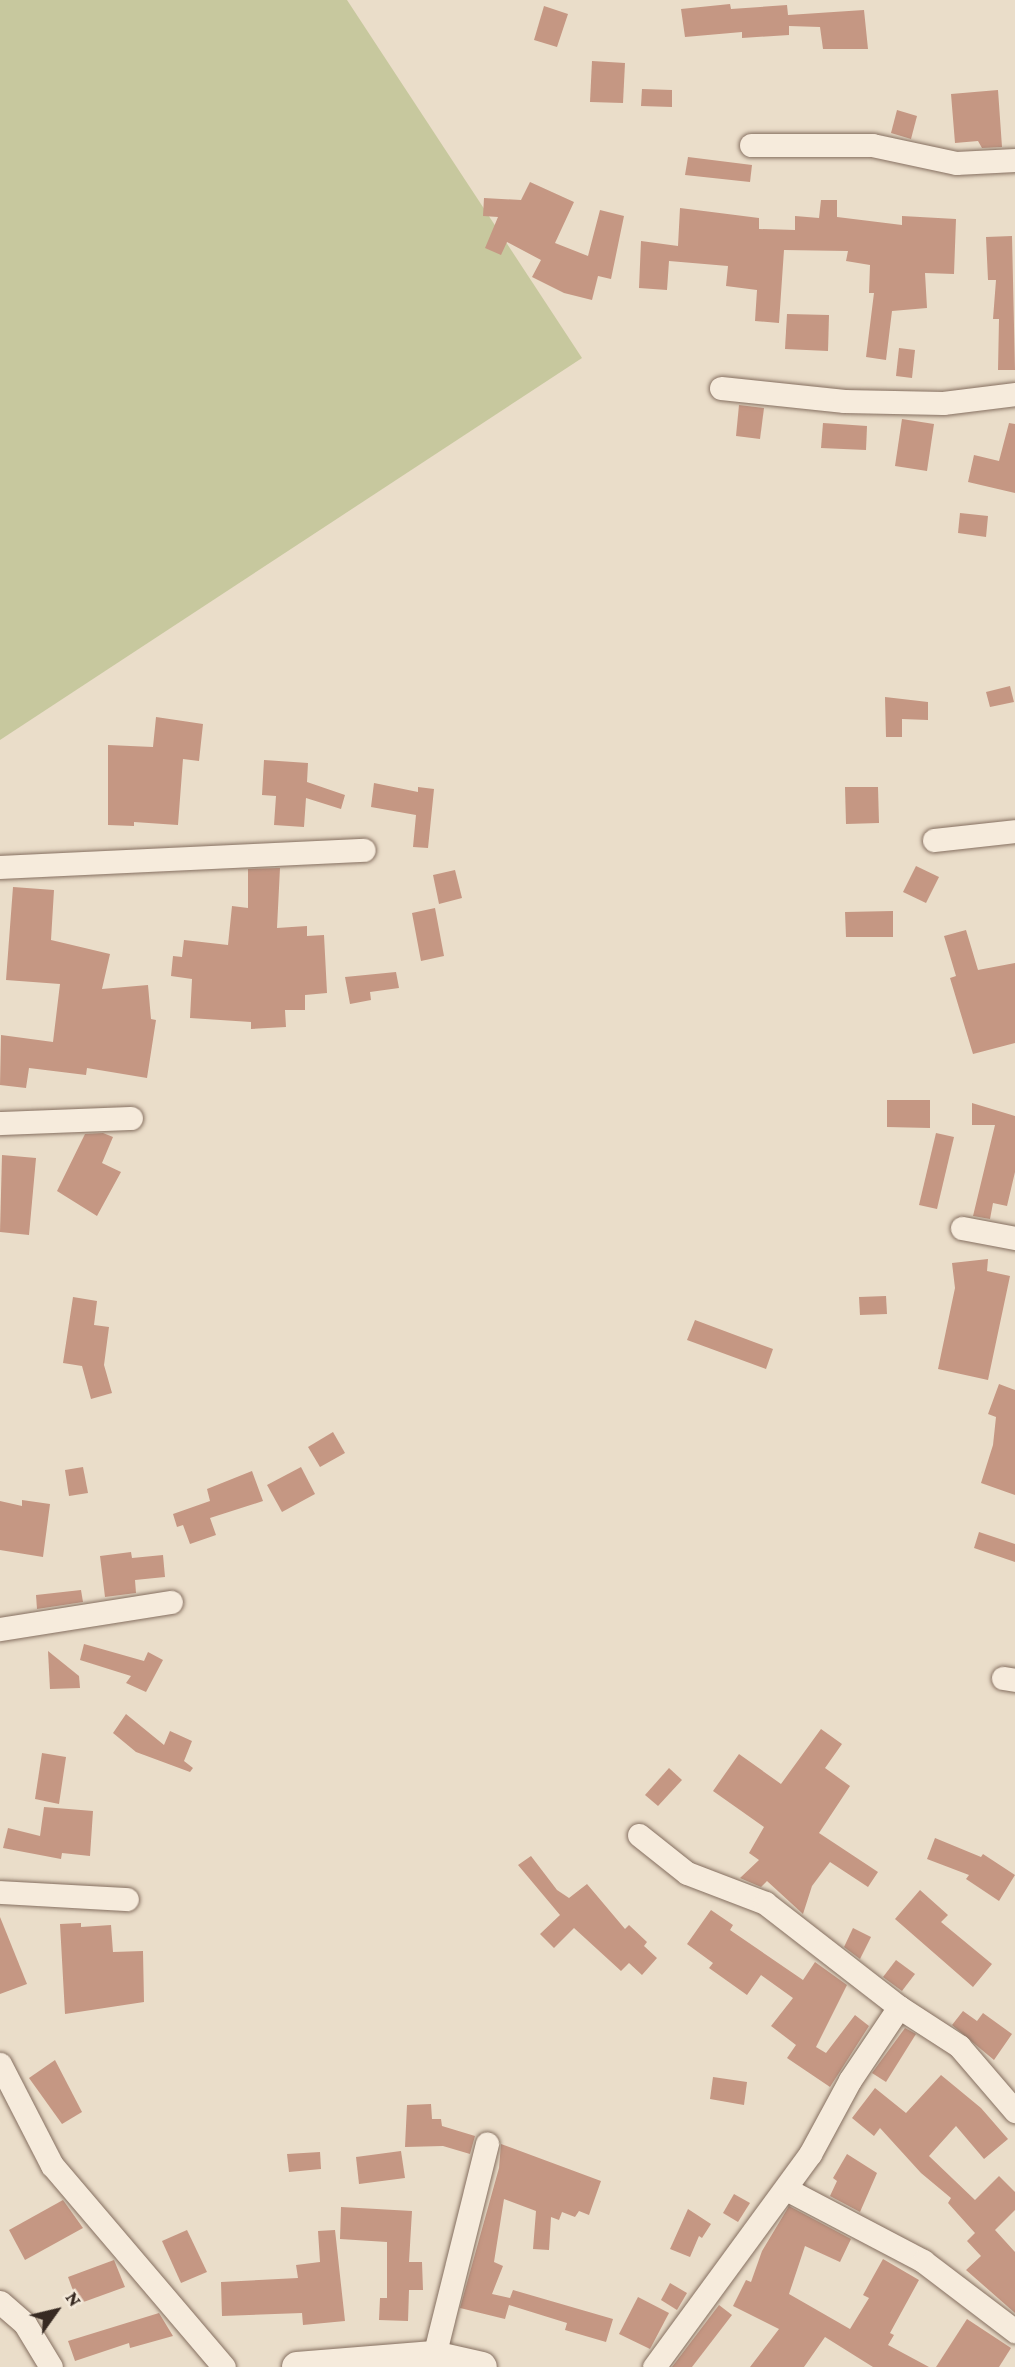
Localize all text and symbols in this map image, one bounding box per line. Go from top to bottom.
north arrow [21,2276,91,2346]
text: N [61,2288,86,2310]

